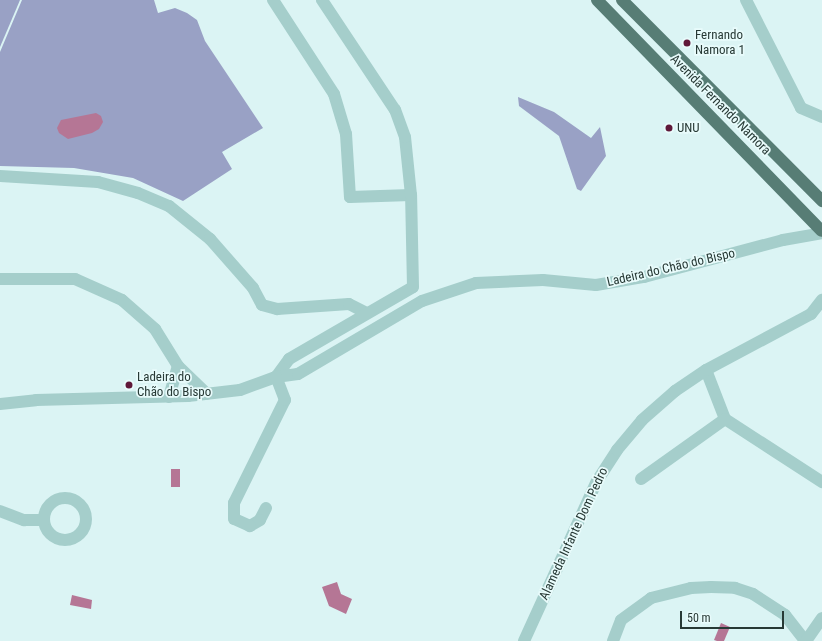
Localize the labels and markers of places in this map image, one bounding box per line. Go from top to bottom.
place label: Fernando Namora 1 [695,28,745,59]
marker: Fernando Namora 1 [682,38,692,48]
place label: UNU [677,120,700,136]
marker: UNU [664,123,674,133]
place label: Ladeira do Chão do Bispo [137,370,211,401]
marker: Ladeira do Chão do Bispo [124,380,134,390]

